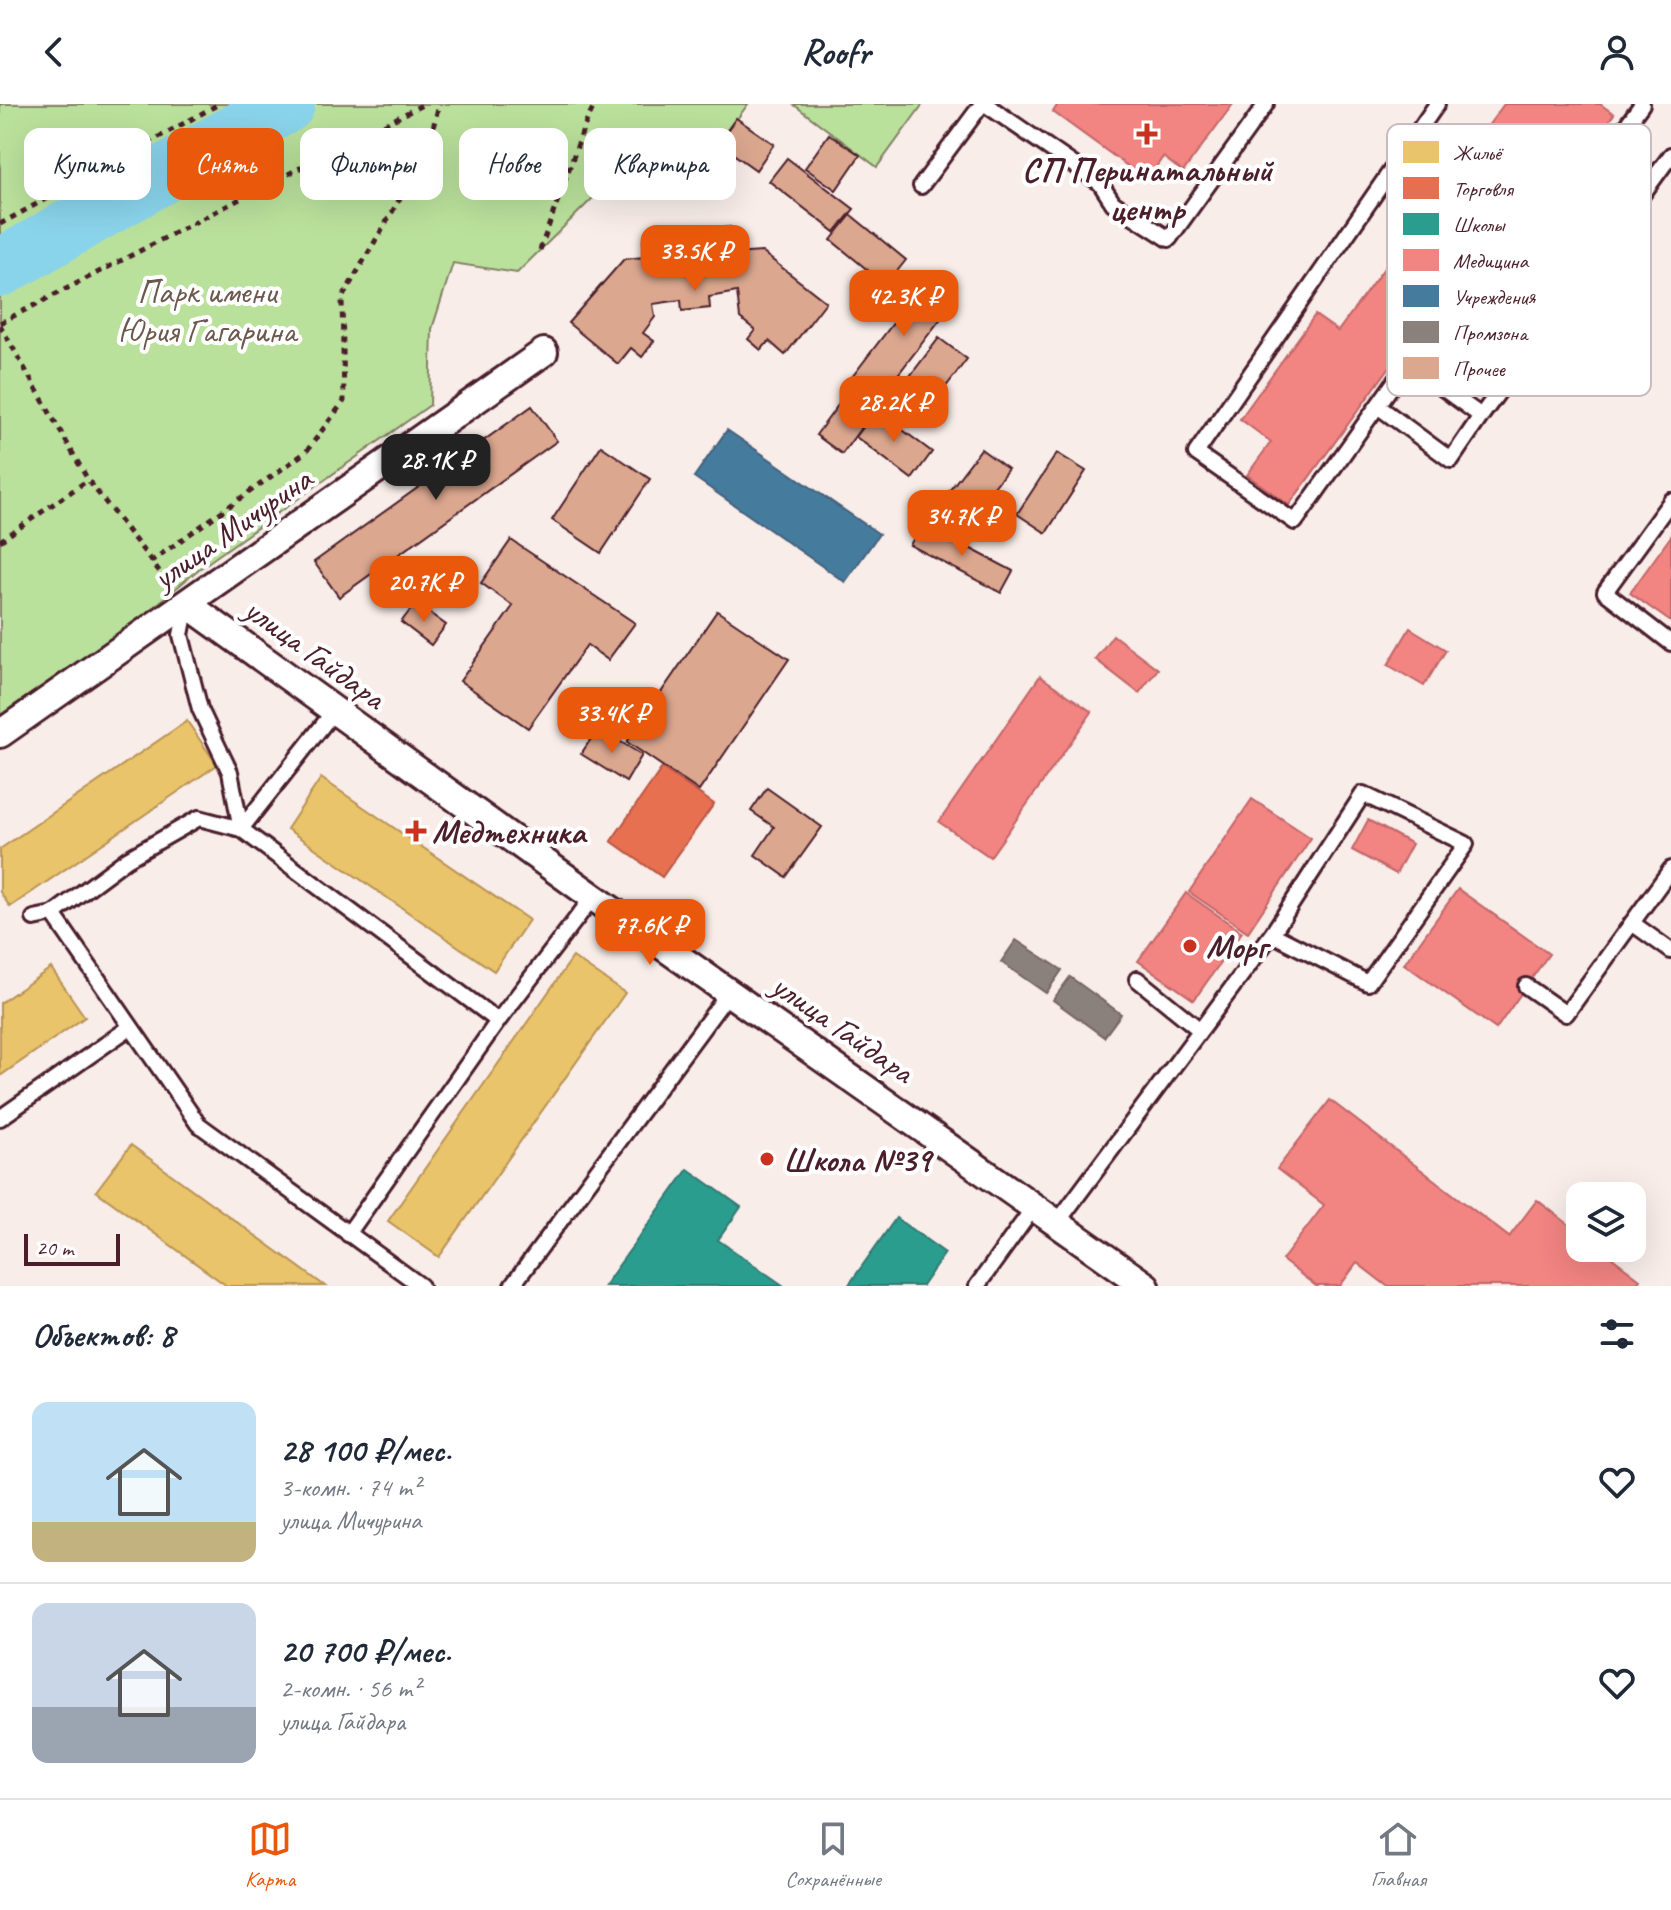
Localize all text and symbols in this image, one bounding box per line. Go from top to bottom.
text: Roofr [801,29,870,75]
icon: back [32,30,76,74]
icon: person [1595,30,1639,74]
marker: СП Перинатальный центр [1136,123,1158,145]
legend [1387,124,1651,396]
chip: Купить [24,128,151,200]
chip: Снять [167,128,284,200]
chip: Фильтры [300,128,443,200]
chip: Новое [459,128,568,200]
chip: Квартира [584,128,736,200]
text: Жильё [1453,139,1505,167]
place label: СП Перинатальный центр [1022,148,1275,230]
text: Торговля [1453,175,1514,203]
text: Школы [1453,211,1507,239]
pin: 33.5K ₽ [621,225,769,293]
text: 33.5K ₽ [659,234,731,267]
text: Медицина [1453,247,1529,275]
park label: Парк имени Юрия Гагарина [118,270,299,352]
pin: 42.3K ₽ [830,270,978,338]
text: 42.3K ₽ [867,279,941,312]
text: Учреждения [1453,283,1536,311]
text: Промзона [1453,319,1529,347]
text: Прочее [1453,355,1507,383]
pin: 28.2K ₽ [820,376,968,444]
text: 28.2K ₽ [857,385,931,418]
pin: 28.1K ₽ [362,434,510,502]
text: 28.1K ₽ [399,443,473,476]
street label: улица Мичурина [142,456,322,600]
pin: 34.7K ₽ [888,490,1036,558]
text: 34.7K ₽ [925,499,999,532]
pin: 20.7K ₽ [350,556,498,624]
text: 20.7K ₽ [387,565,461,598]
street label: улица Гайдара [235,586,396,720]
pin: 33.4K ₽ [538,687,686,755]
text: 33.4K ₽ [575,696,649,729]
place label: Медтехника [432,810,588,853]
marker: Медтехника [407,822,425,840]
pin: 77.6K ₽ [576,899,724,967]
text: 77.6K ₽ [613,908,687,941]
place label: Морг [1206,925,1272,968]
marker: Морг [1181,937,1199,955]
street label: улица Гайдара [762,962,924,1094]
place label: Школа №39 [783,1138,935,1181]
marker: Школа №39 [758,1150,776,1168]
map controls [1566,1182,1646,1262]
button: layers [1566,1182,1646,1262]
scale bar [24,1230,120,1266]
text: 20 m [36,1234,73,1262]
icon: filters [1595,1312,1639,1356]
text: Объектов: 8 [32,1313,174,1356]
text: 28 100 ₽/мес. [280,1428,451,1471]
icon: home [96,1434,192,1530]
icon: heart [1595,1460,1639,1504]
text: 3-комн. · 74 m² [280,1471,420,1504]
text: улица Мичурина [280,1504,421,1537]
text: 20 700 ₽/мес. [280,1629,451,1672]
icon: home [96,1635,192,1731]
icon: heart [1595,1661,1639,1705]
text: 2-комн. · 56 m² [280,1672,420,1705]
text: улица Гайдара [280,1705,405,1738]
tab: Карта [245,1817,295,1893]
tab: Сохранённые [785,1817,881,1893]
tab: Главная [1371,1817,1426,1893]

